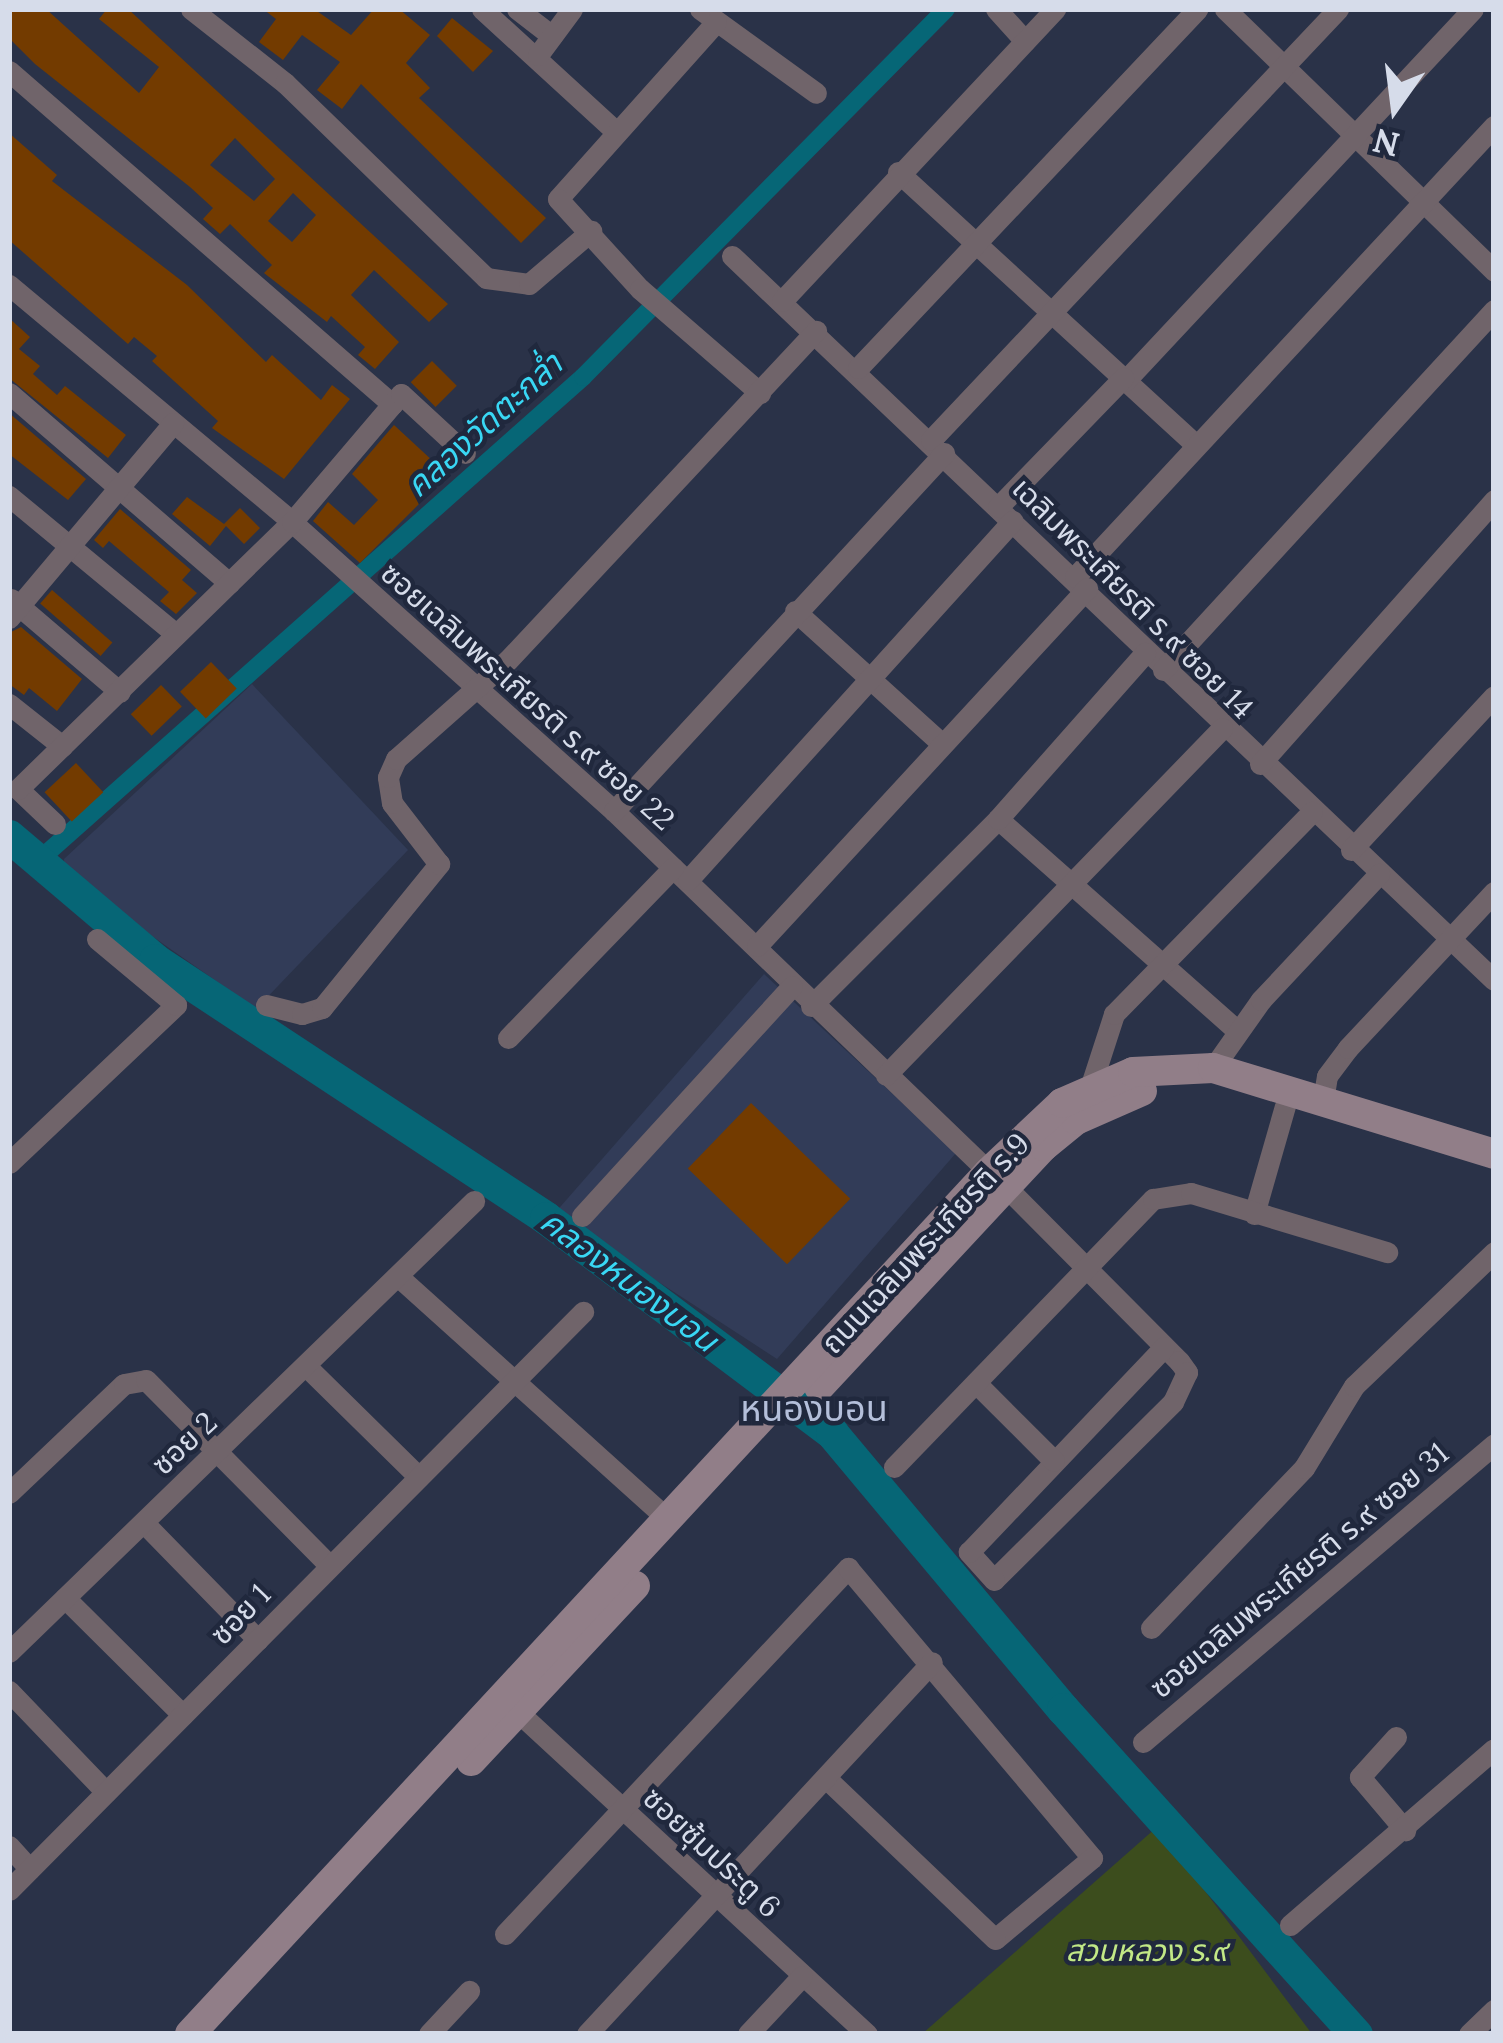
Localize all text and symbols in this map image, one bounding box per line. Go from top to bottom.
north arrow [1335,48,1455,168]
text: N [1369,119,1404,166]
water label: คลองวัดตะกล่ำ [398,345,570,505]
street label: เฉลิมพระเกียรติ ร.๙ ซอย 14 [1005,470,1261,726]
street label: ซอยเฉลิมพระเกียรติ ร.๙ ซอย 22 [374,555,682,837]
street label: ถนนเฉลิมพระเกียรติ ร.9 [814,1125,1036,1361]
water label: คลองหนองบอน [533,1202,725,1360]
district label: หนองบอน [740,1387,888,1431]
street label: ซอย 2 [144,1404,224,1482]
street label: ซอยเฉลิมพระเกียรติ ร.๙ ซอย 31 [1143,1435,1455,1705]
street label: ซอย 1 [203,1576,277,1652]
street label: ซอยซุ้มประตู 6 [636,1779,788,1925]
park label: สวนหลวง ร.๙ [1066,1932,1226,1968]

